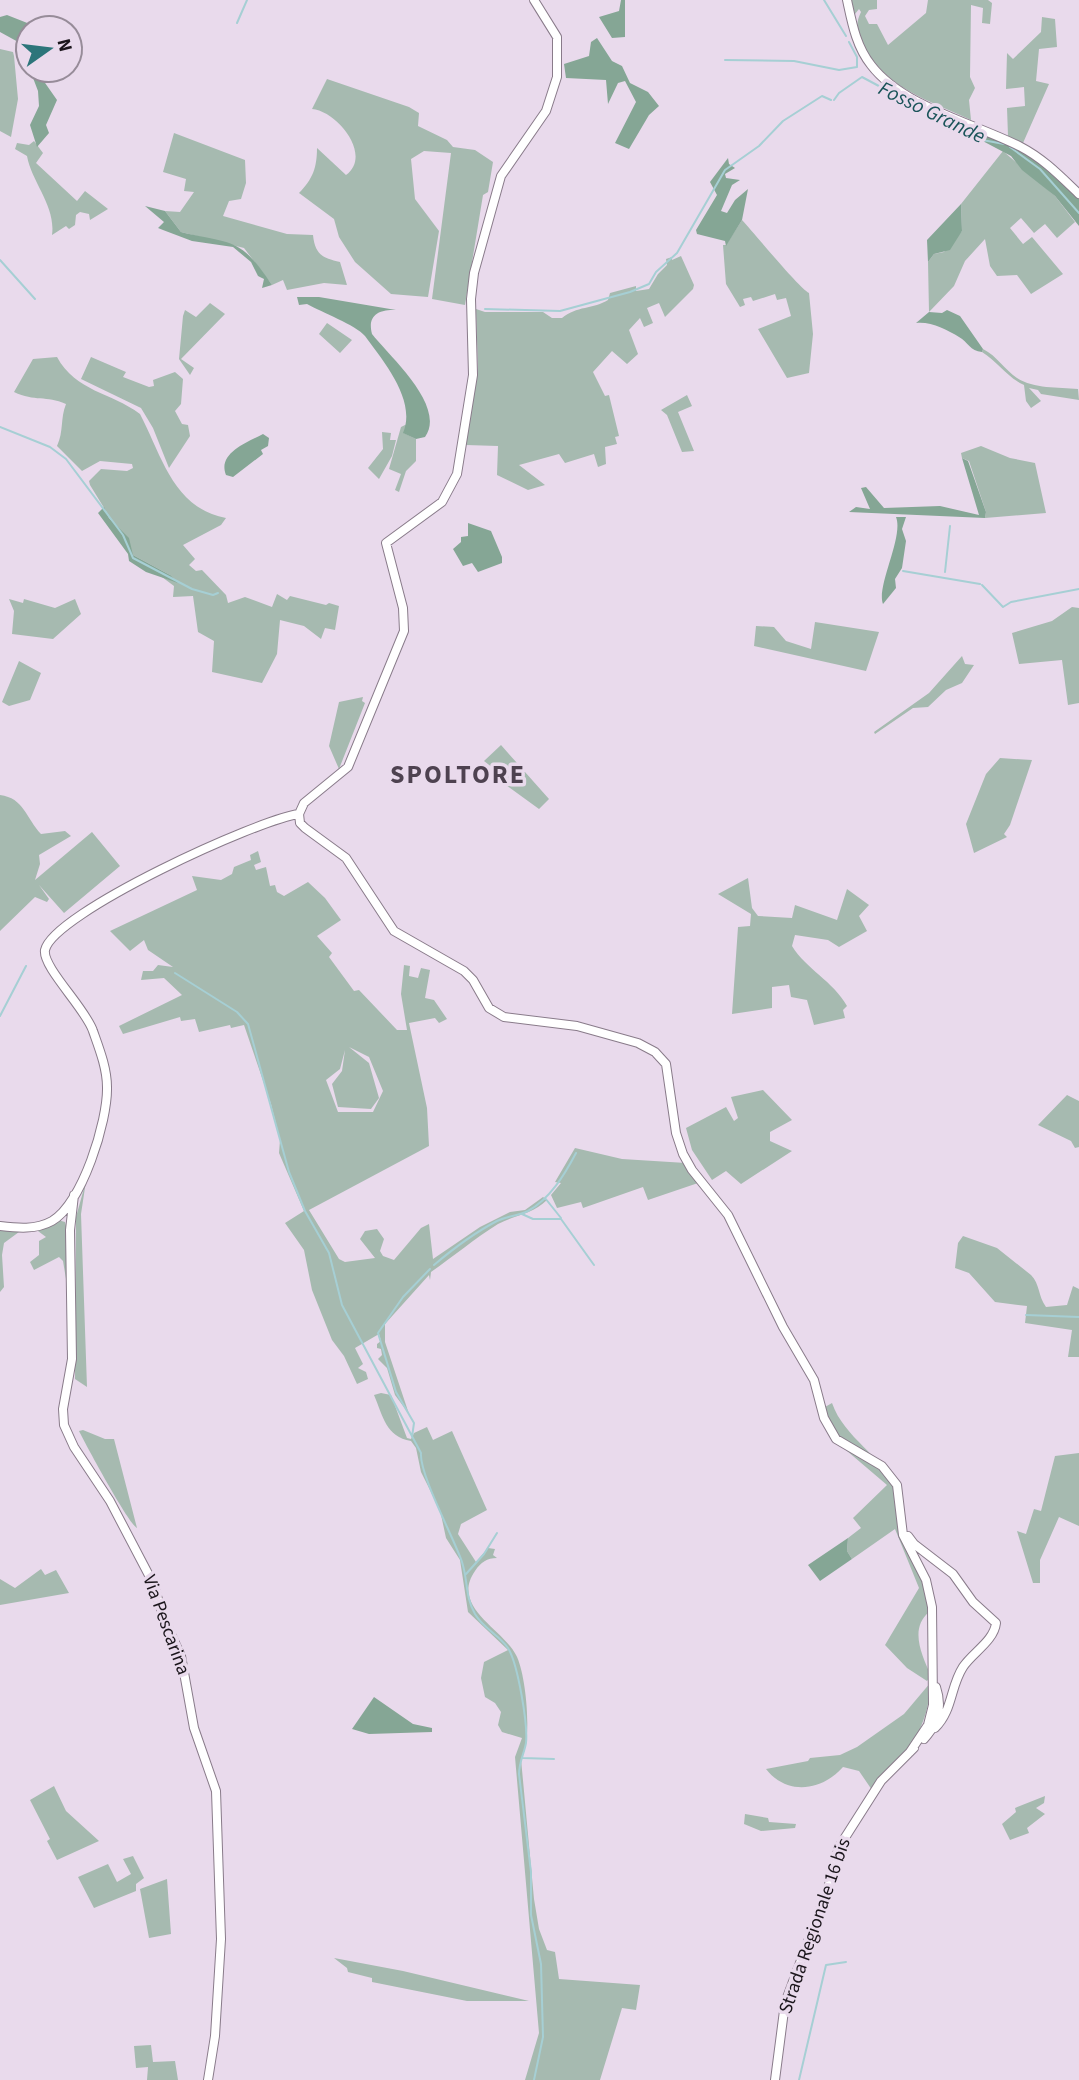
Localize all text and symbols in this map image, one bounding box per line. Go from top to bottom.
north arrow [14,14,84,84]
text: N [49,36,79,55]
water label: Fosso Grande [874,73,990,151]
district label: SPOLTORE [390,756,526,793]
street label: Via Pescarina [135,1571,197,1679]
street label: Strada Regionale 16 bis [772,1835,858,2017]

